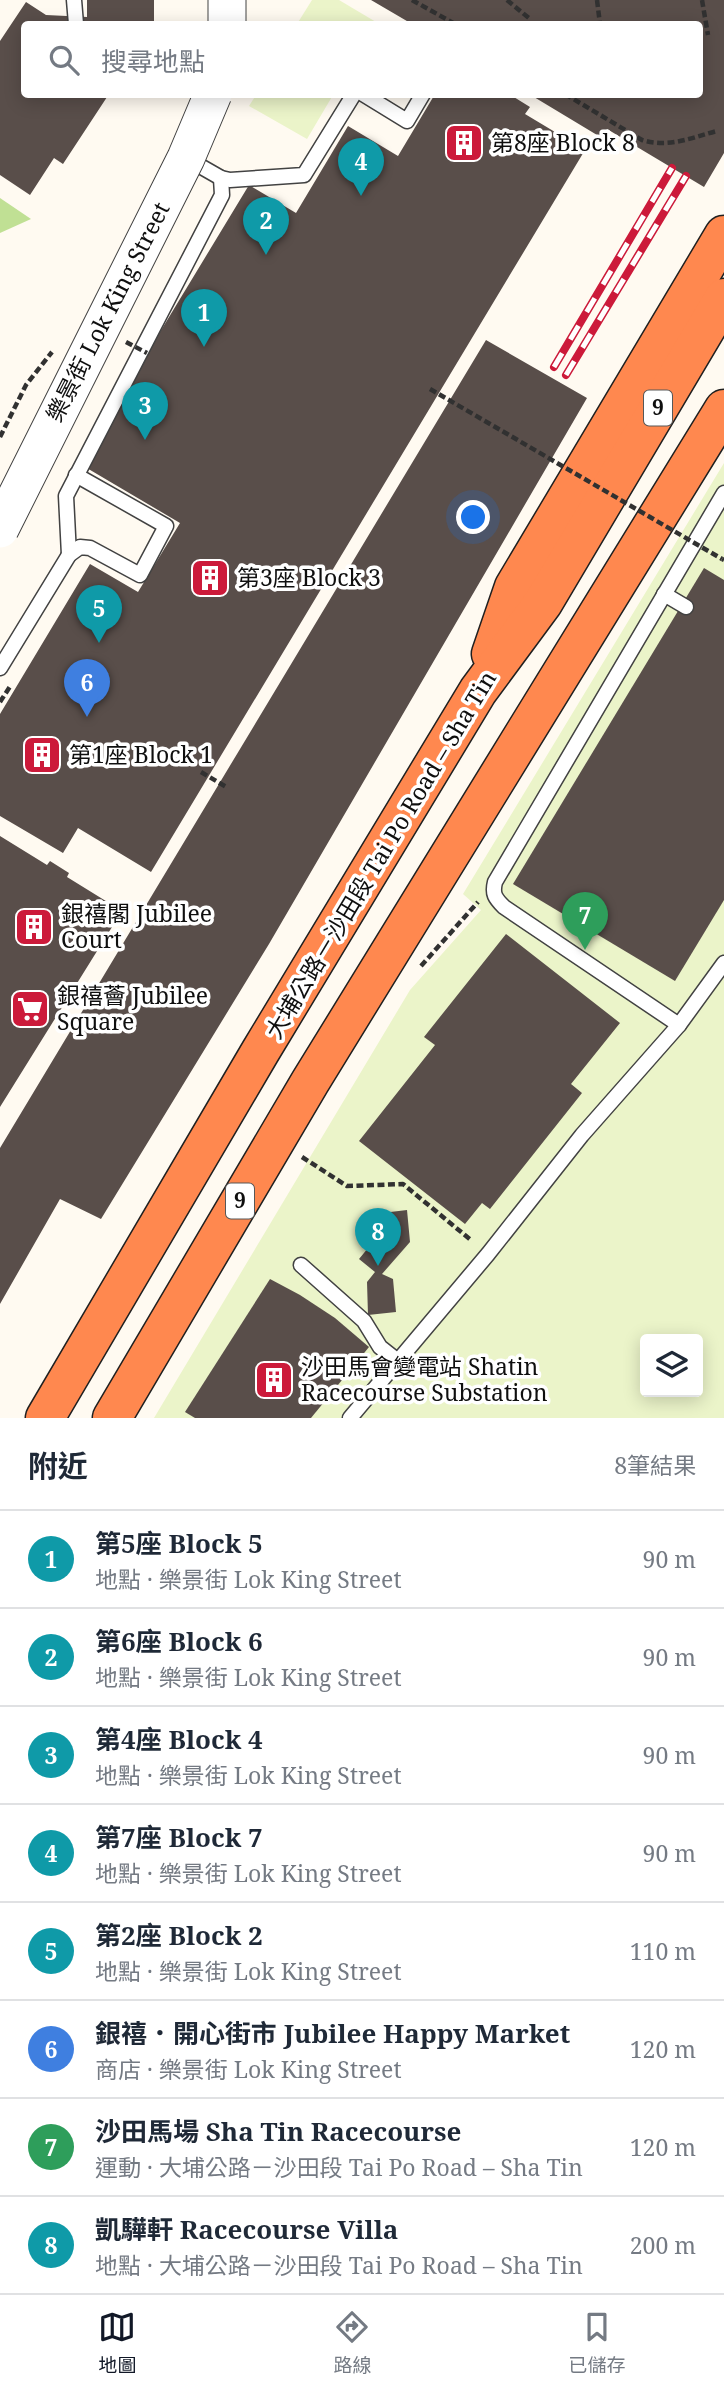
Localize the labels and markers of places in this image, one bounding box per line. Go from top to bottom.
building icon: 第8座 Block 8 [443,122,485,164]
place label: 第8座 Block 8 [491,126,635,158]
pin: 4 [338,138,384,196]
pin: 2 [243,197,289,255]
pin: 1 [181,289,227,347]
pin: 3 [122,382,168,440]
building icon: 第3座 Block 3 [189,557,231,599]
place label: 第3座 Block 3 [237,561,381,593]
pin: 5 [76,585,122,643]
pin: 6 [64,659,110,717]
building icon: 第1座 Block 1 [21,734,63,776]
place label: 第1座 Block 1 [69,738,213,770]
pin: 7 [562,892,608,950]
place label: 銀禧閣 Jubilee Court [61,897,212,955]
building icon: 銀禧閣 Jubilee Court [13,906,55,948]
place label: 銀禧薈 Jubilee Square [57,979,208,1037]
supermarket icon: 銀禧薈 Jubilee Square [9,988,51,1030]
pin: 8 [355,1208,401,1266]
place label: 沙田馬會變電站 Shatin Racecourse Substation [301,1350,548,1408]
building icon: 沙田馬會變電站 Shatin Racecourse Substation [253,1359,295,1401]

